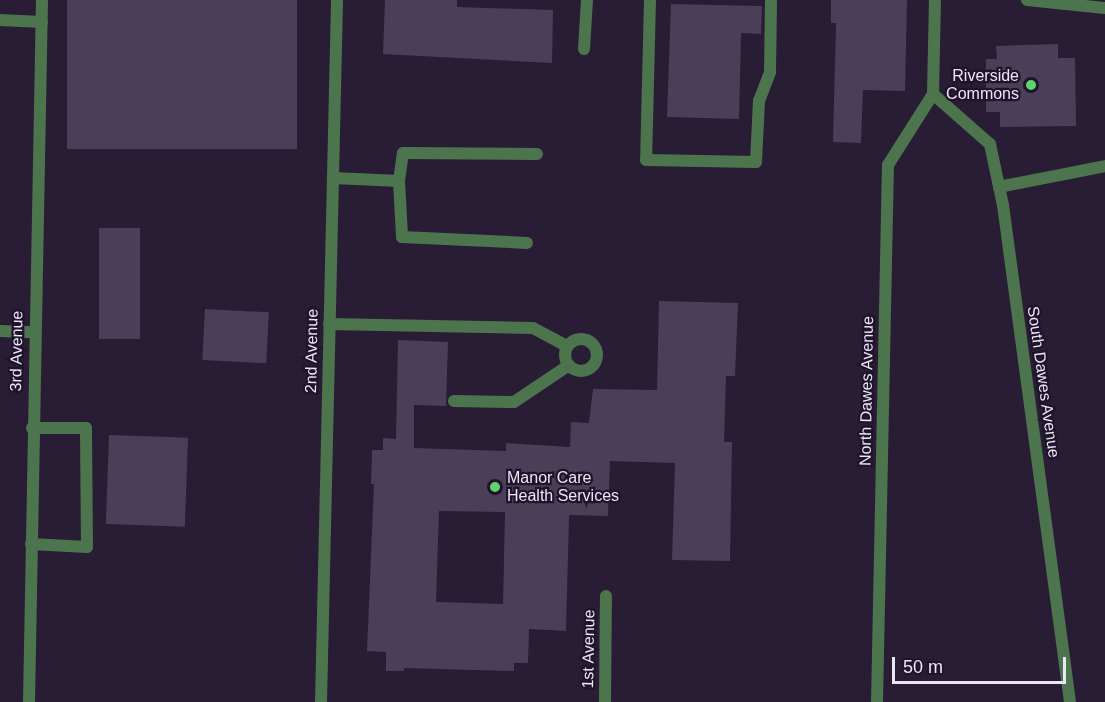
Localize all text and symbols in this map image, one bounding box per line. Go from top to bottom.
place label: Riverside Commons [946,66,1019,104]
marker: Riverside Commons [1024,78,1038,92]
street label: South Dawes Avenue [1023,305,1063,459]
street label: 2nd Avenue [302,308,322,394]
street label: 3rd Avenue [7,310,27,392]
street label: North Dawes Avenue [856,315,878,467]
place label: Manor Care Health Services [507,468,619,506]
marker: Manor Care Health Services [488,480,502,494]
street label: 1st Avenue [579,609,599,689]
scale bar [895,645,1069,683]
text: 50 m [903,657,943,677]

